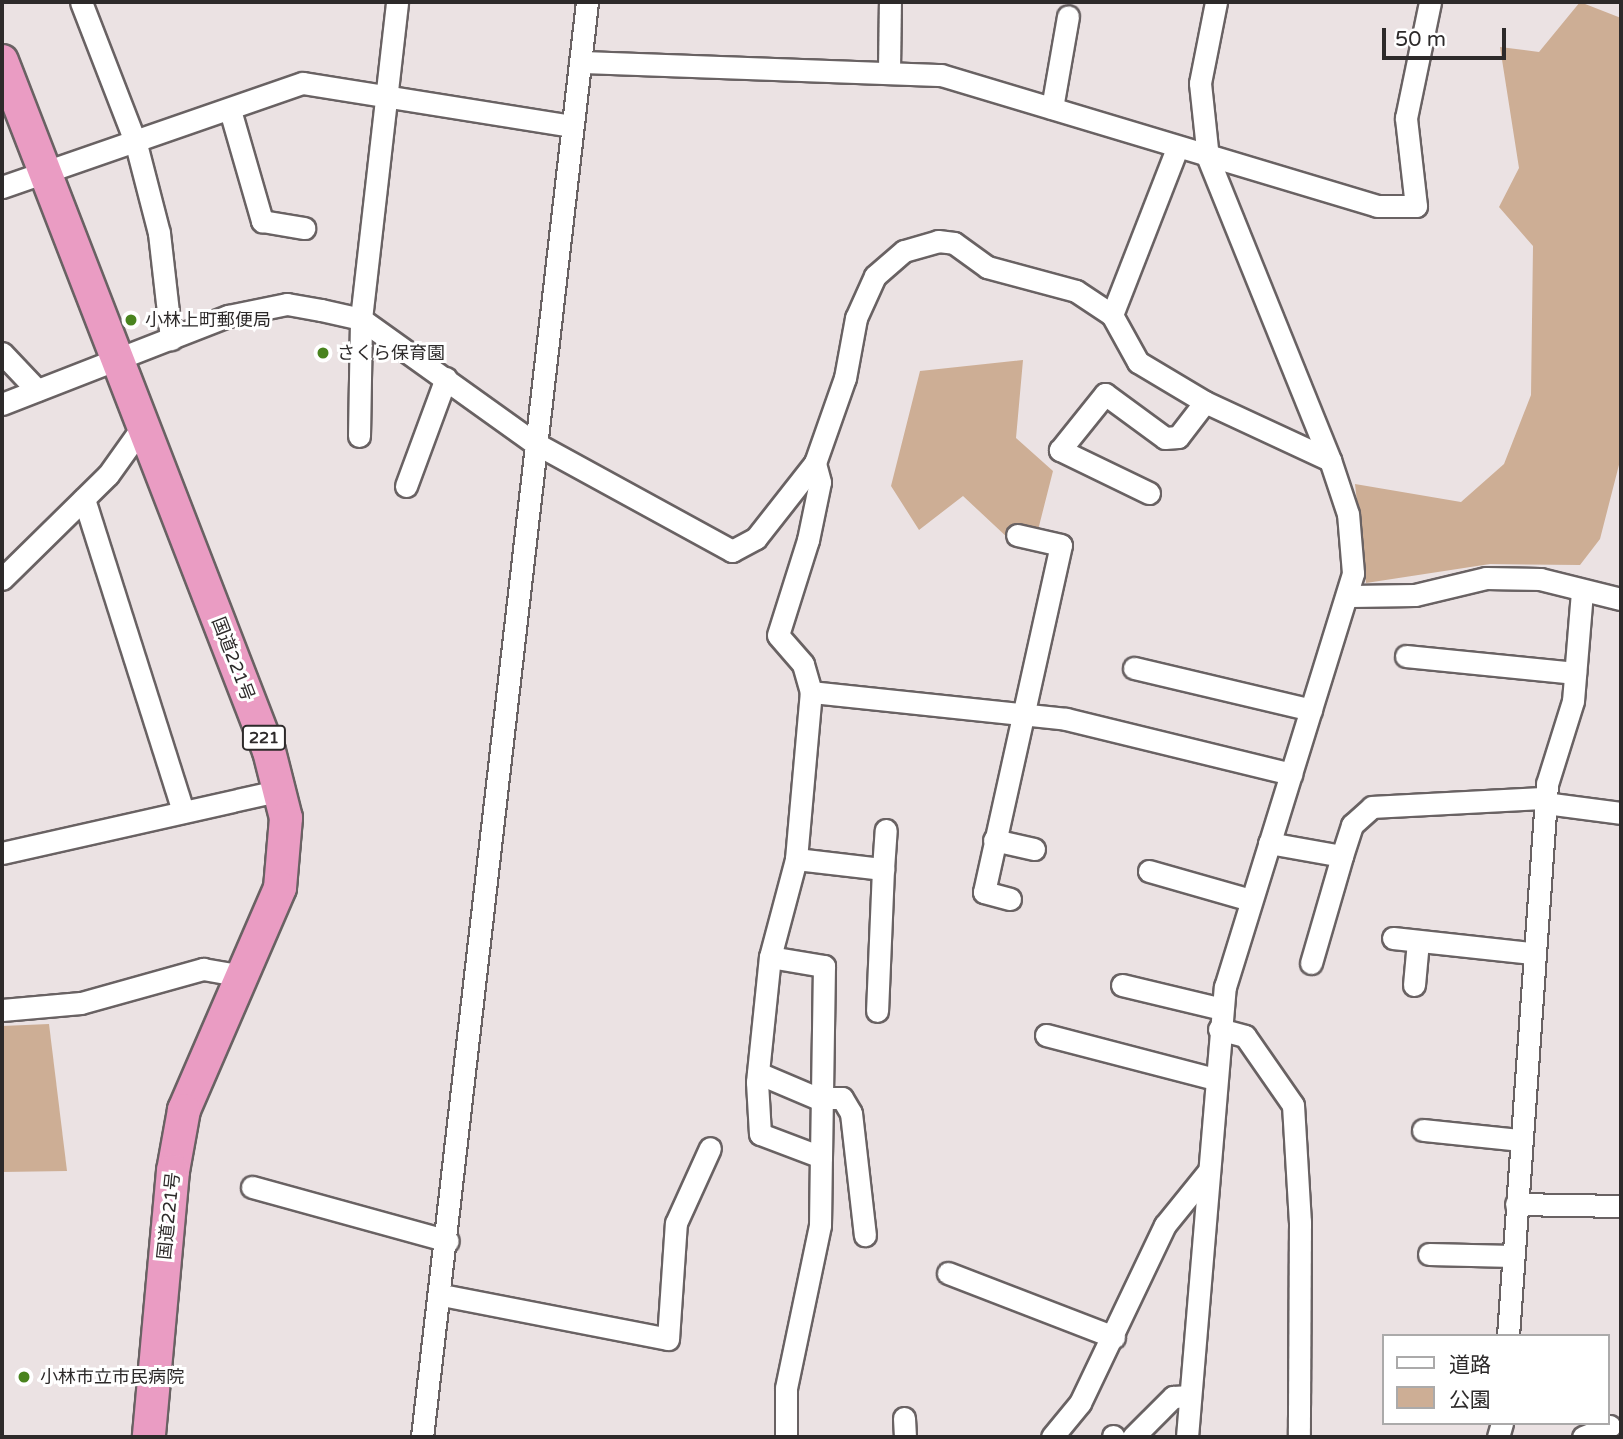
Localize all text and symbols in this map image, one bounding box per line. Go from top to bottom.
scale bar [1385,14,1509,58]
text: 50 m [1395,27,1446,52]
place label: 小林上町郵便局 [145,309,271,331]
marker: 小林上町郵便局 [123,312,139,328]
place label: さくら保育園 [337,342,445,364]
marker: さくら保育園 [315,345,331,361]
street label: 国道221号 [207,614,259,704]
road number: 221 [241,726,287,750]
street label: 国道221号 [154,1171,184,1261]
legend [1382,1334,1609,1425]
text: 道路 [1449,1353,1491,1378]
place label: 小林市立市民病院 [40,1366,184,1388]
marker: 小林市立市民病院 [14,1367,34,1387]
text: 公園 [1449,1388,1491,1413]

